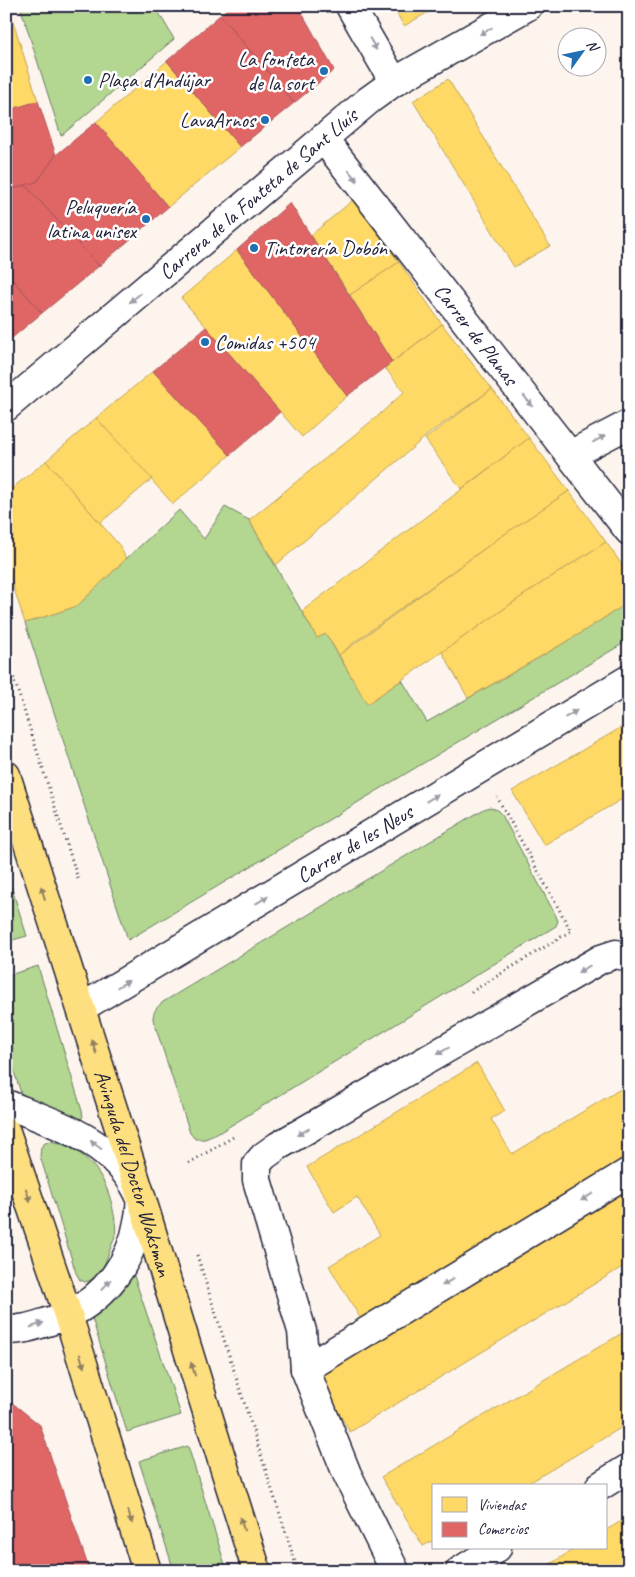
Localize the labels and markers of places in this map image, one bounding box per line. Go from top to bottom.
place label: La fonteta de la sort [238,46,316,96]
marker: La fonteta de la sort [318,65,330,77]
place label: Plaça d'Andújar [98,67,211,93]
marker: Plaça d'Andújar [82,74,94,86]
place label: LavaArnos [180,107,257,133]
marker: LavaArnos [259,114,271,126]
place label: Peluquería latina unisex [47,194,138,244]
marker: Peluquería latina unisex [140,213,152,225]
place label: Tintorería Dobón [264,235,388,261]
marker: Tintorería Dobón [248,242,260,254]
place label: Comidas +504 [215,329,317,355]
marker: Comidas +504 [199,336,211,348]

